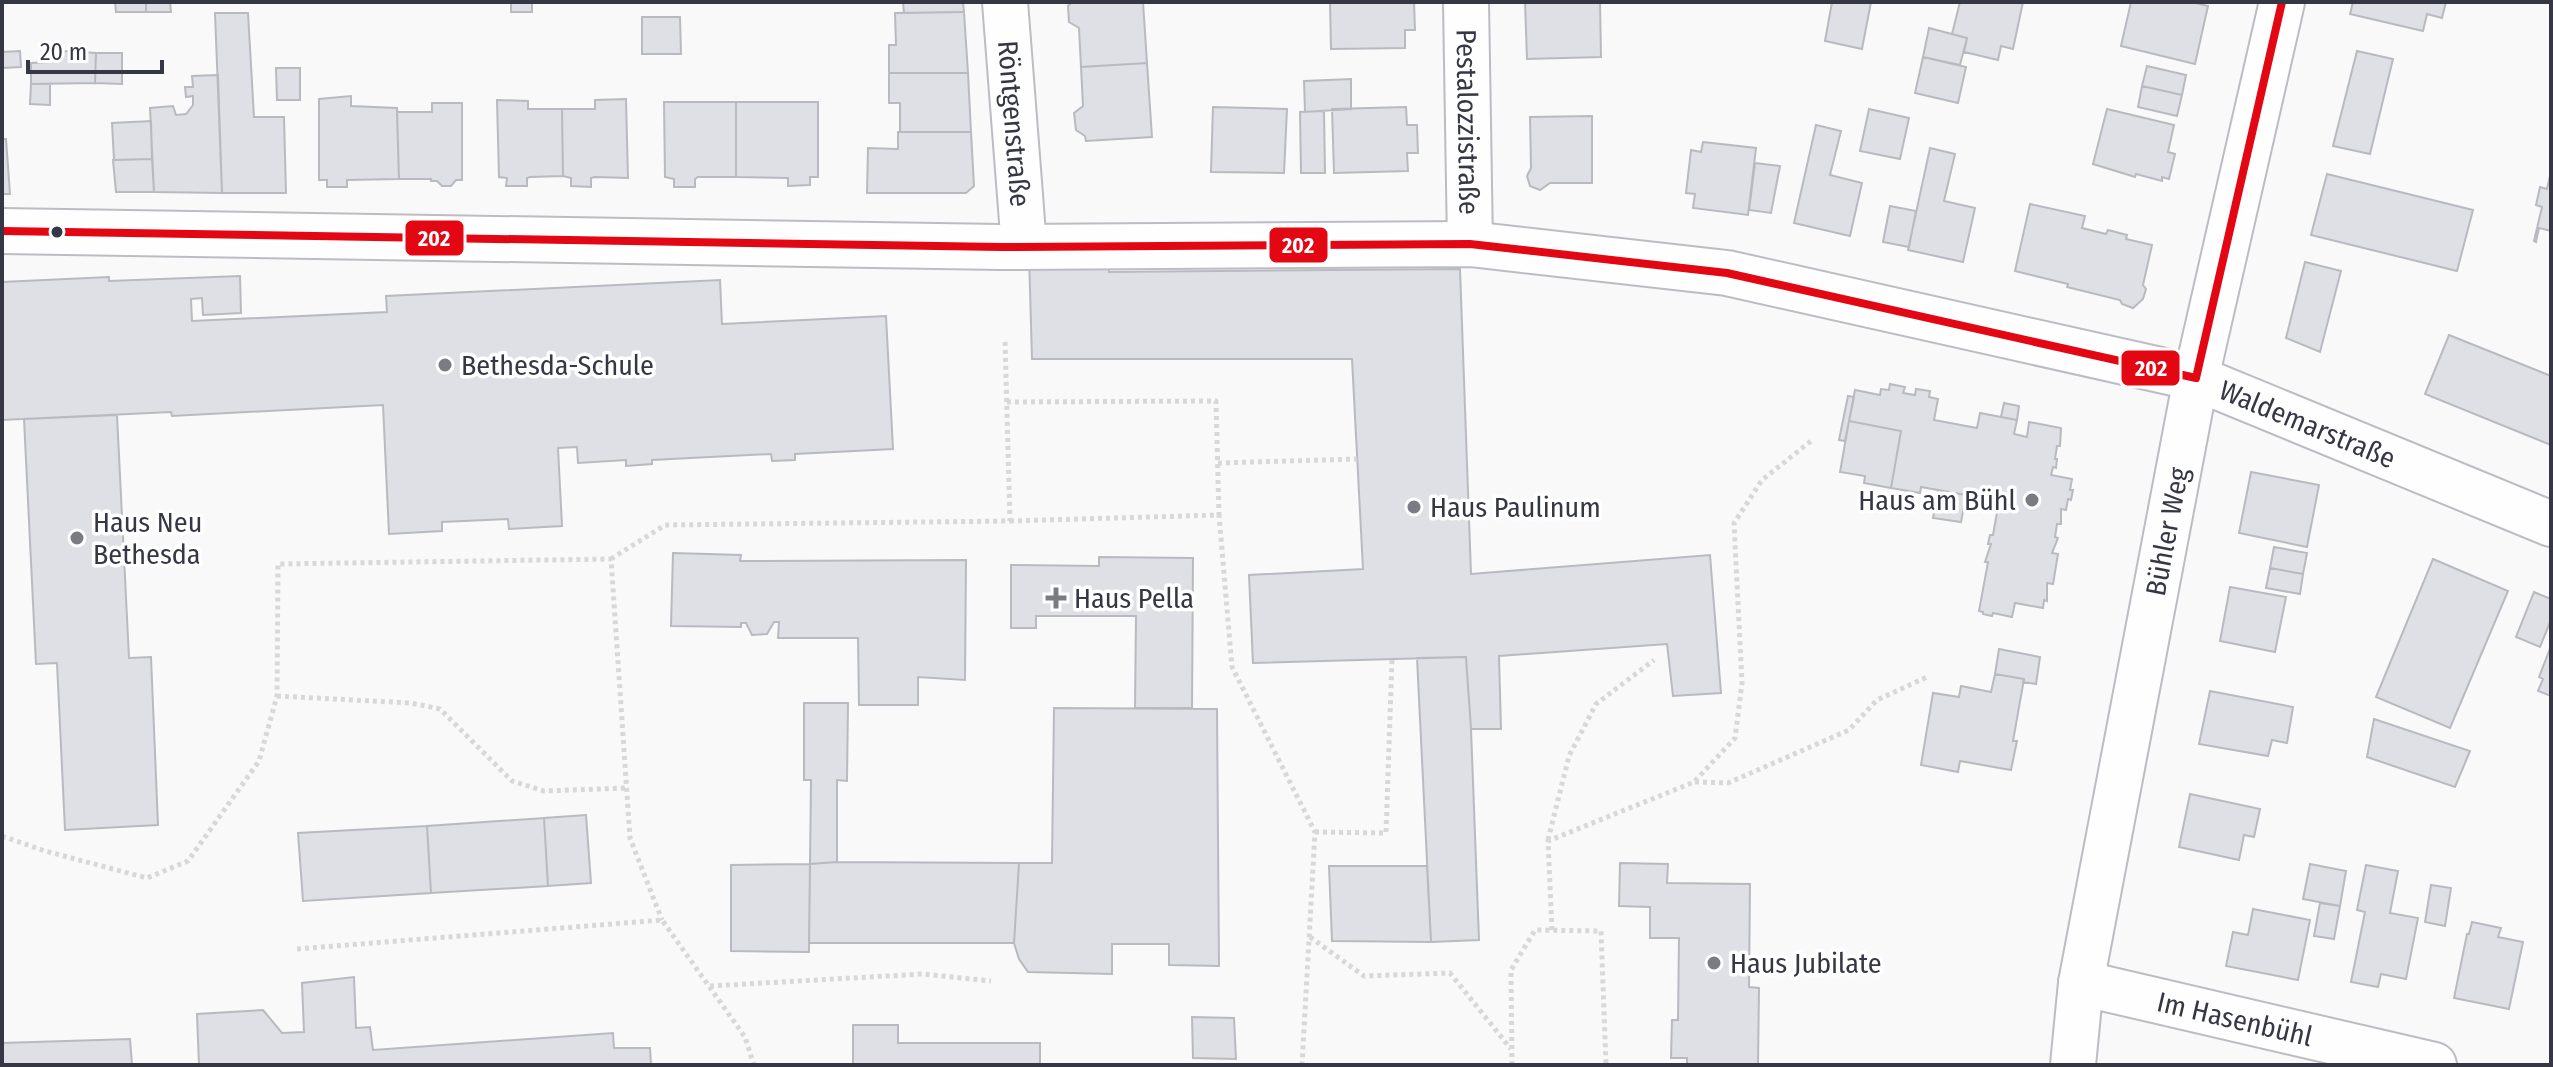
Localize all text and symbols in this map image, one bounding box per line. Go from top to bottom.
scale bar [28,24,162,74]
street label: Pestalozzistraße [1449,29,1486,215]
text: 20 m [40,38,87,66]
street label: Röntgenstraße [991,39,1037,208]
line badge: 202 [404,219,465,257]
unlabelled marker [49,224,65,240]
text: 202 [417,225,450,252]
line badge: 202 [1268,226,1329,264]
text: 202 [1281,232,1314,259]
place label: Bethesda-Schule [461,349,654,382]
line badge: 202 [2120,349,2181,387]
text: 202 [2134,355,2167,382]
marker: Bethesda-Schule [436,356,454,374]
street label: Waldemarstraße [2215,374,2400,475]
street label: Bühler Weg [2139,464,2196,598]
place label: Haus am Bühl [1858,484,2016,517]
place label: Haus Paulinum [1430,491,1601,524]
marker: Haus am Bühl [2023,491,2041,509]
marker: Haus Paulinum [1405,498,1423,516]
place label: Haus Neu Bethesda [93,506,202,571]
marker: Haus Neu Bethesda [68,529,86,547]
place label: Haus Pella [1074,582,1194,615]
marker: Haus Pella [1045,587,1067,609]
place label: Haus Jubilate [1730,947,1882,980]
marker: Haus Jubilate [1705,954,1723,972]
street label: Im Hasenbühl [2154,985,2316,1053]

